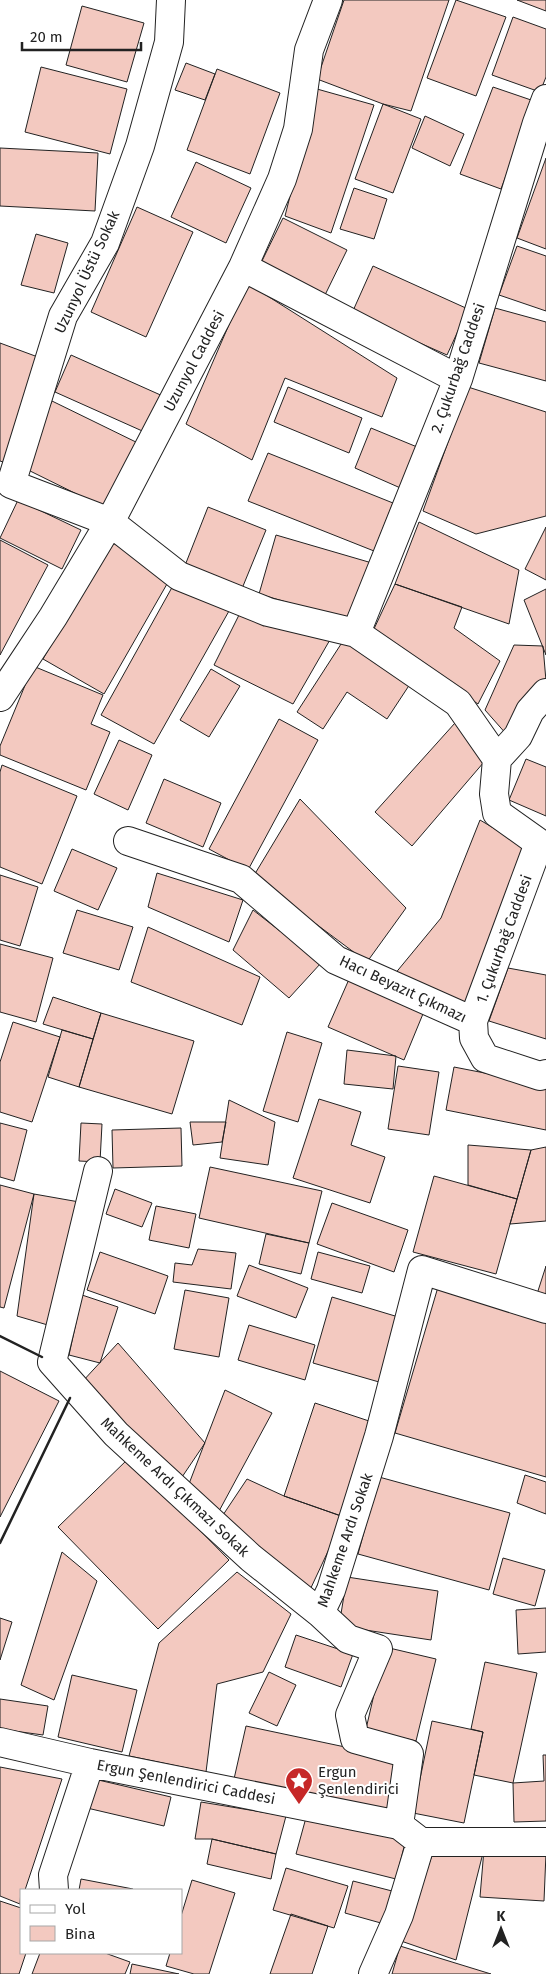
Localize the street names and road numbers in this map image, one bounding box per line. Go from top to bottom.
street label: Uzunyol Üstü Sokak [51,208,123,336]
street label: 2. Çukurbağ Caddesi [427,301,489,435]
street label: Uzunyol Caddesi [160,307,228,415]
street label: 1. Çukurbağ Caddesi [472,872,536,1006]
street label: Hacı Beyazıt Çıkmazı [337,952,469,1026]
street label: Mahkeme Ardı Çıkmazı Sokak [97,1413,253,1561]
street label: Mahkeme Ardı Sokak [314,1470,377,1609]
street label: Ergun Şenlendirici Caddesi [95,1756,277,1808]

